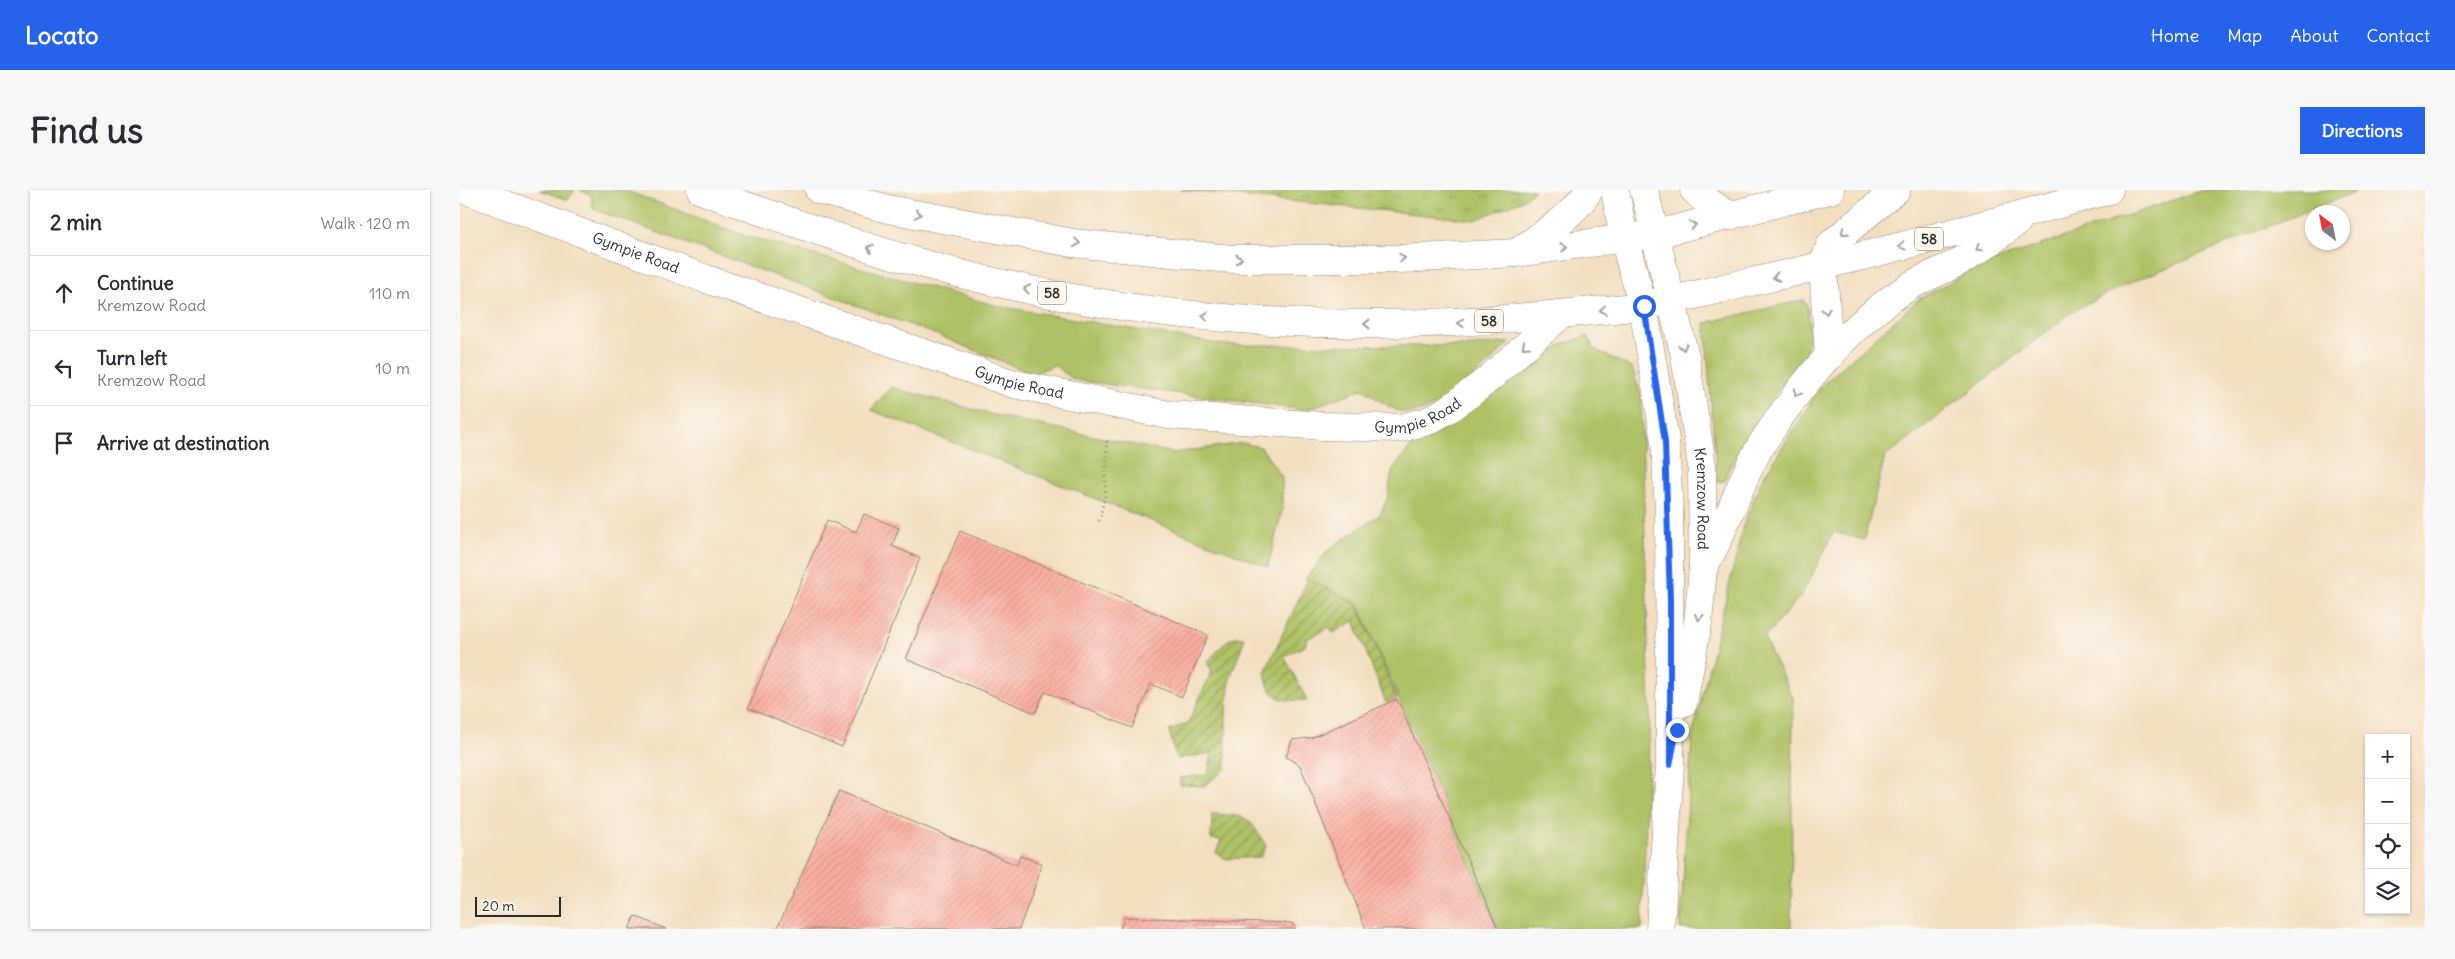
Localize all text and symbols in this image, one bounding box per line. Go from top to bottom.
text: Locato [25,20,99,50]
text: Home [2151,24,2199,47]
text: Map [2227,24,2262,47]
text: About [2290,24,2338,47]
text: Contact [2366,24,2430,47]
button: Directions [2300,107,2425,154]
text: Find us [30,108,143,152]
north arrow [2305,205,2350,250]
text: 2 min [50,209,102,236]
one-way arrow [913,209,922,219]
text: Walk · 120 m [320,213,410,233]
one-way arrow [1689,220,1698,231]
one-way arrow [1841,226,1850,235]
street label: Gympie Road [590,228,682,277]
road number: 58 [1915,228,1943,251]
one-way arrow [1074,237,1082,248]
one-way arrow [1899,240,1907,250]
one-way arrow [1561,242,1569,253]
one-way arrow [1975,242,1984,252]
one-way arrow [866,243,875,253]
one-way arrow [1398,253,1406,264]
one-way arrow [1236,254,1243,264]
text: Continue [97,271,174,295]
one-way arrow [1771,271,1780,281]
icon: ahead [50,279,78,307]
road number: 58 [1038,282,1066,305]
text: 110 m [369,283,410,303]
one-way arrow [1023,284,1032,294]
text: Kremzow Road [97,295,206,315]
route start [1633,295,1656,318]
one-way arrow [1598,304,1606,315]
one-way arrow [1821,307,1831,316]
road number: 58 [1475,310,1503,332]
one-way arrow [1201,311,1209,322]
one-way arrow [1456,317,1464,328]
one-way arrow [1363,319,1370,329]
one-way arrow [1522,340,1531,349]
one-way arrow [1677,342,1688,351]
text: Turn left [97,346,167,370]
icon: left [50,354,78,382]
text: 10 m [375,358,410,378]
street label: Gympie Road [972,361,1065,403]
text: Kremzow Road [97,370,206,390]
one-way arrow [1794,388,1804,397]
street label: Gympie Road [1374,393,1465,437]
icon: arrive [50,429,78,457]
text: Arrive at destination [97,431,270,455]
street label: Kremzow Road [1690,446,1713,550]
one-way arrow [1693,613,1704,621]
route end [1666,719,1689,742]
map controls [2365,734,2410,914]
button: + [2365,734,2410,779]
button: − [2365,779,2410,824]
button: locate [2365,824,2410,869]
button: layers [2365,869,2410,914]
scale bar [475,894,561,917]
text: 20 m [482,897,515,915]

